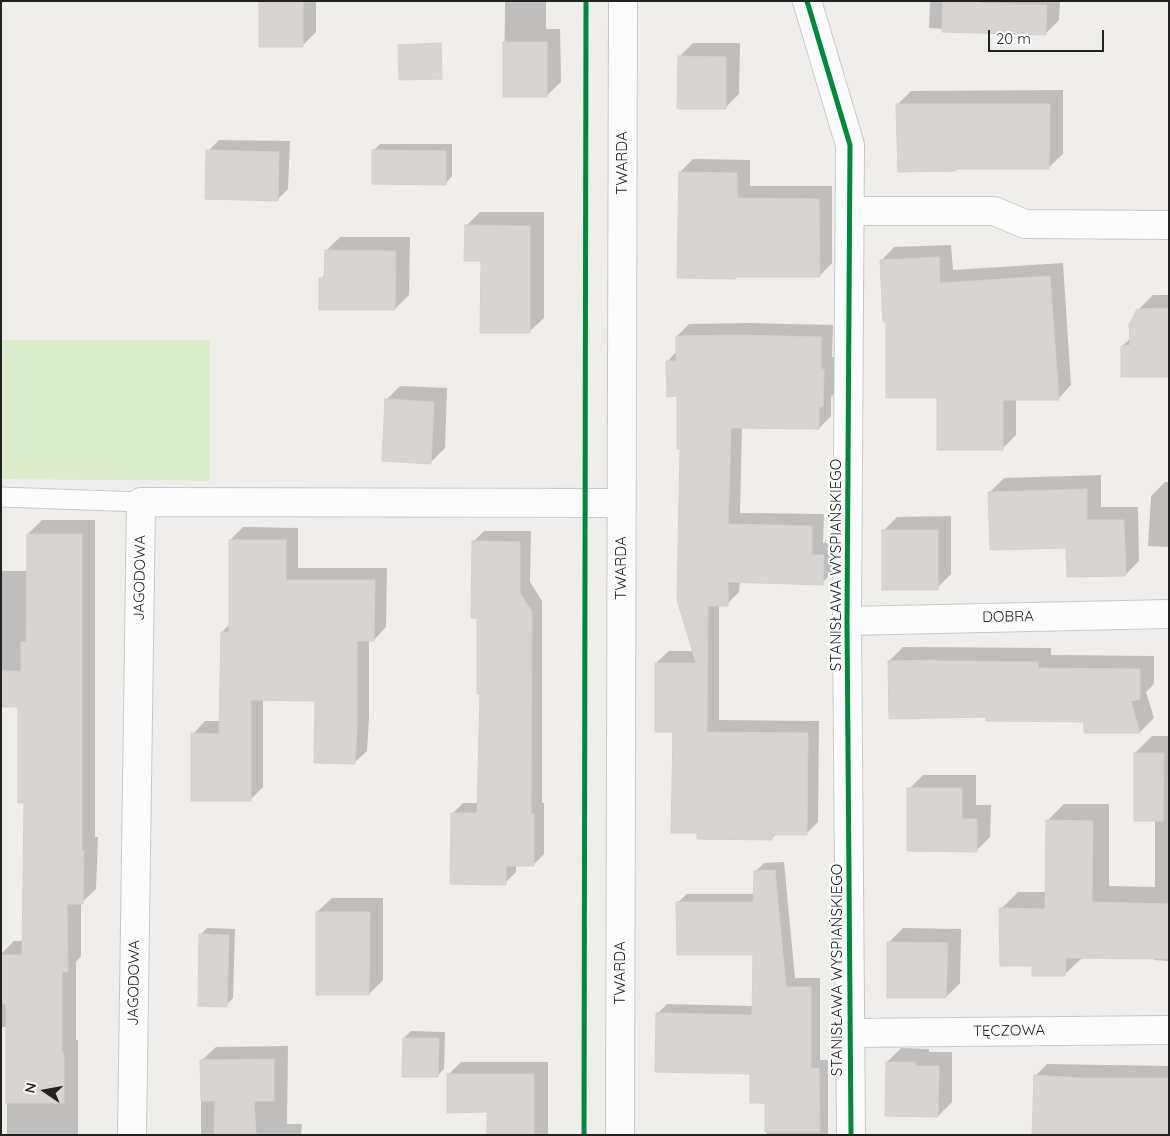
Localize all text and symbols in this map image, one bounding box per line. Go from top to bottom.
scale bar [990,20,1106,52]
text: 20 m [996,29,1031,48]
street label: TWARDA [613,131,631,195]
street label: STANISŁAWA WYSPIAŃSKIEGO [827,459,845,671]
street label: JAGODOWA [130,535,150,621]
street label: TWARDA [612,536,630,600]
street label: DOBRA [982,608,1034,626]
street label: STANISŁAWA WYSPIAŃSKIEGO [828,864,846,1076]
street label: JAGODOWA [124,940,144,1026]
street label: TWARDA [611,941,629,1005]
street label: TĘCZOWA [973,1021,1045,1041]
north arrow [20,1066,70,1116]
text: N [20,1081,40,1095]

